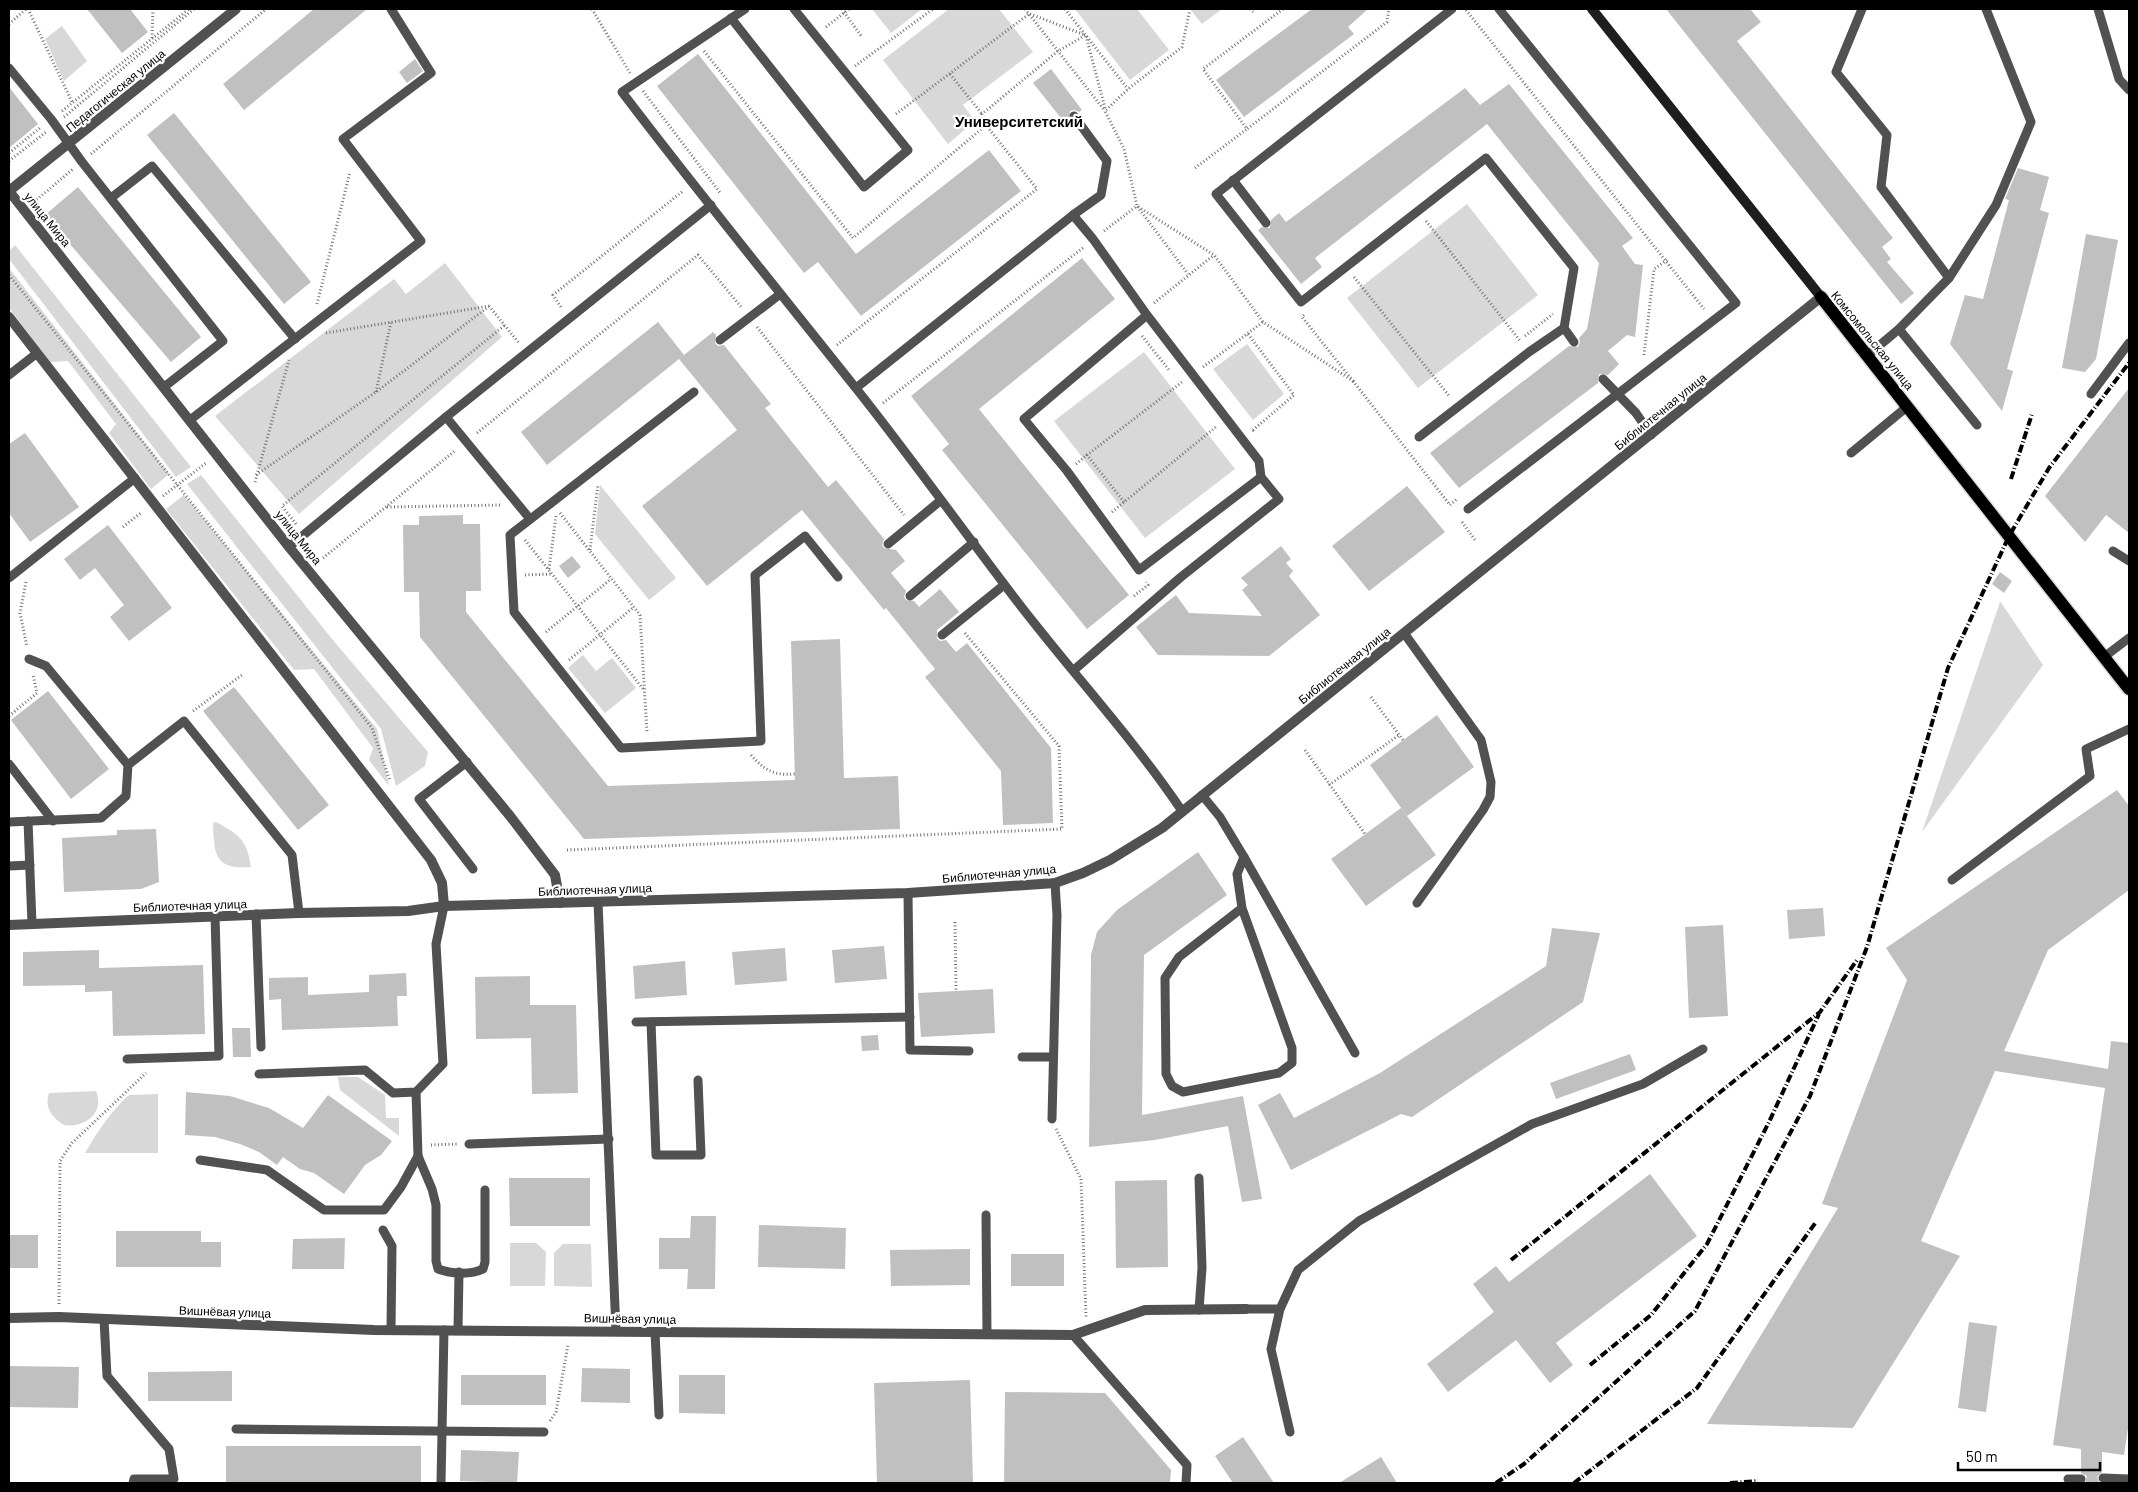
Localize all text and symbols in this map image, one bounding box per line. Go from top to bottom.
street label: Педагогическая улица [63,45,168,135]
district label: Университетский [955,112,1083,130]
street label: улица Мира [21,189,74,250]
street label: Комсомольская улица [1828,288,1917,393]
street label: Библиотечная улица [1611,369,1710,453]
street label: улица Мира [272,507,325,568]
street label: Библиотечная улица [1295,623,1394,707]
street label: Библиотечная улица [942,861,1057,886]
street label: Библиотечная улица [538,880,653,899]
street label: Библиотечная улица [133,896,248,915]
street label: Вишнёвая улица [179,1302,272,1321]
street label: Вишнёвая улица [584,1310,677,1327]
scale bar [1958,1440,2100,1472]
text: 50 m [1966,1447,1998,1465]

